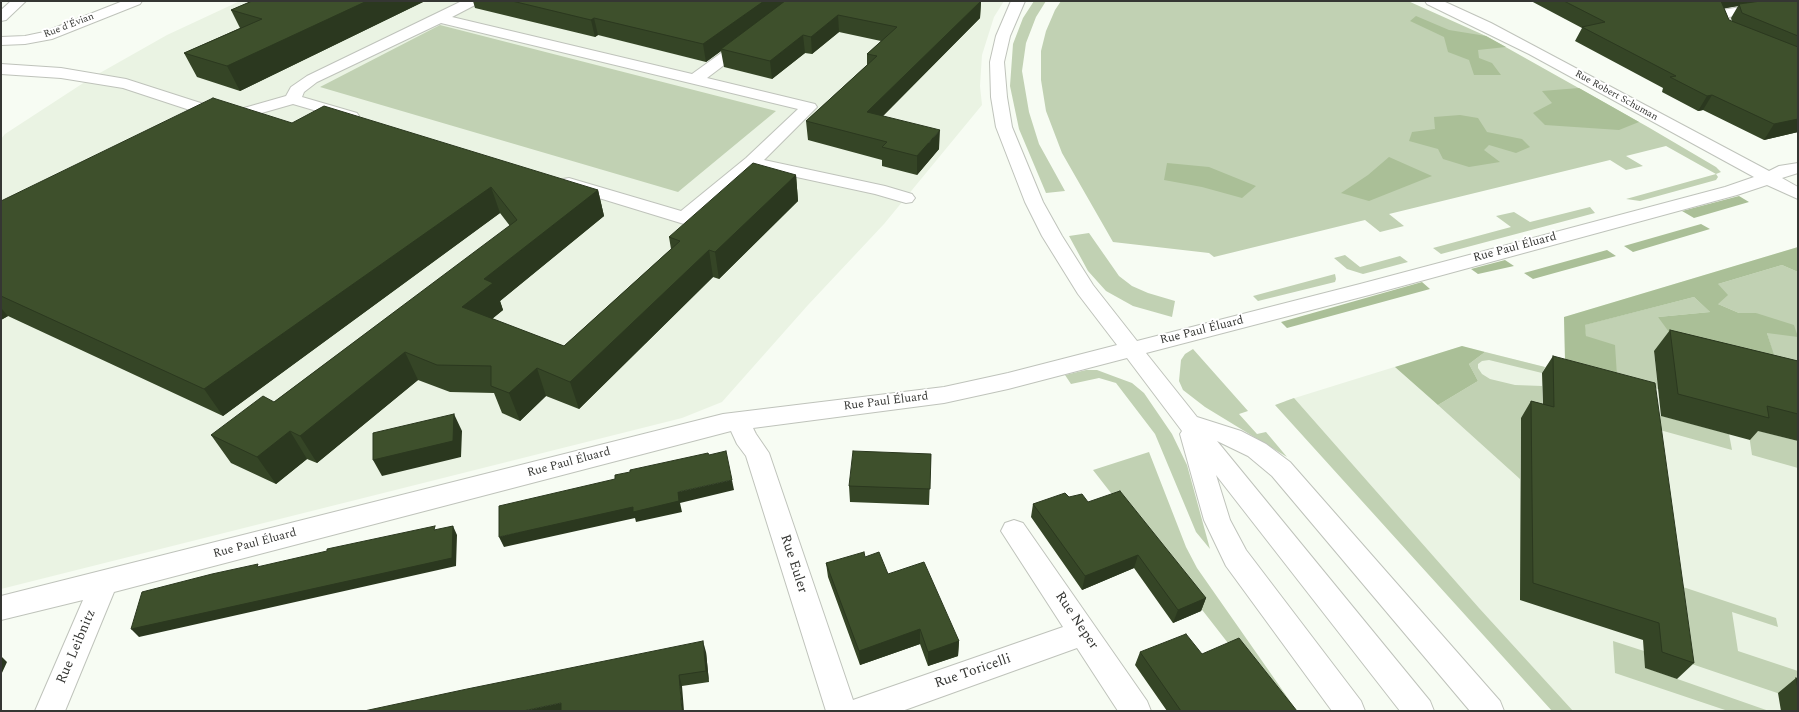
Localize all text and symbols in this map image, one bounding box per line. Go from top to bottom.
street label: Rue d'Évian [42,11,96,41]
street label: Rue Robert Schuman [1572,68,1660,124]
street label: Rue Paul Éluard [1472,230,1558,266]
street label: Rue Paul Éluard [1159,314,1245,348]
street label: Rue Paul Éluard [843,390,929,414]
street label: Rue Paul Éluard [526,445,612,481]
street label: Rue Paul Éluard [212,526,298,562]
street label: Rue Euler [776,532,810,596]
street label: Rue Neper [1051,589,1101,653]
street label: Rue Leibnitz [54,607,100,687]
street label: Rue Toricelli [933,651,1013,693]

